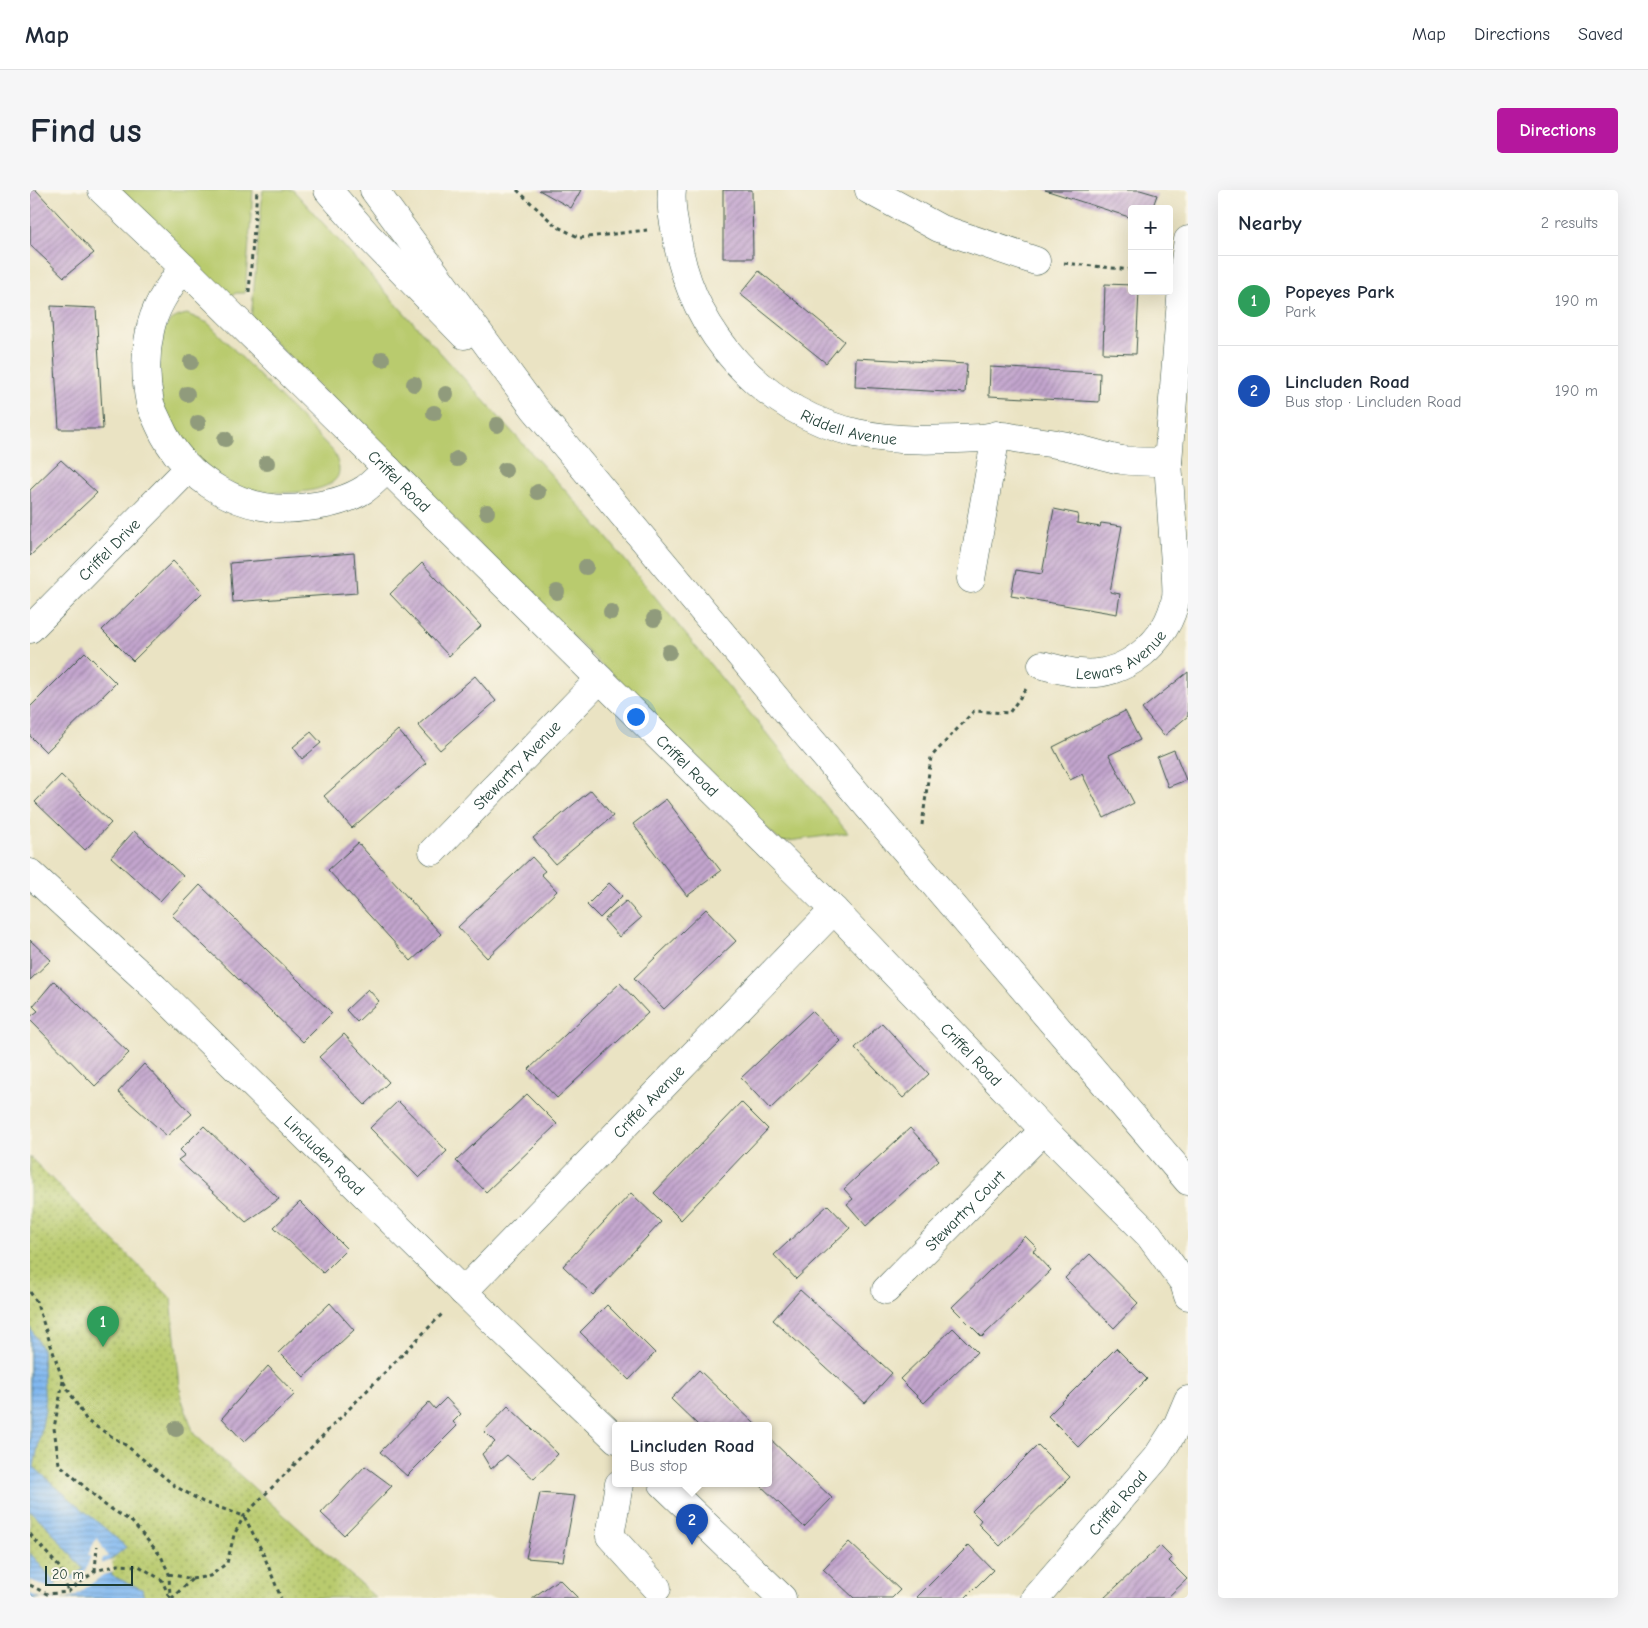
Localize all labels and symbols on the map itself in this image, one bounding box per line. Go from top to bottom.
street label: Riddell Avenue [797,406,898,449]
street label: Criffel Road [364,447,434,516]
street label: Criffel Drive [75,515,144,585]
street label: Lewars Avenue [1075,627,1170,683]
your location [623,704,649,730]
street label: Stewartry Avenue [470,717,565,814]
street label: Criffel Road [652,732,722,801]
street label: Criffel Road [937,1020,1005,1090]
street label: Criffel Avenue [610,1062,688,1142]
street label: Lincluden Road [280,1113,368,1199]
street label: Stewartry Court [922,1167,1009,1255]
pin: 1 [87,1306,119,1347]
street label: Criffel Road [1085,1467,1151,1539]
pin: 2 [676,1504,708,1545]
scale bar [45,1563,132,1586]

